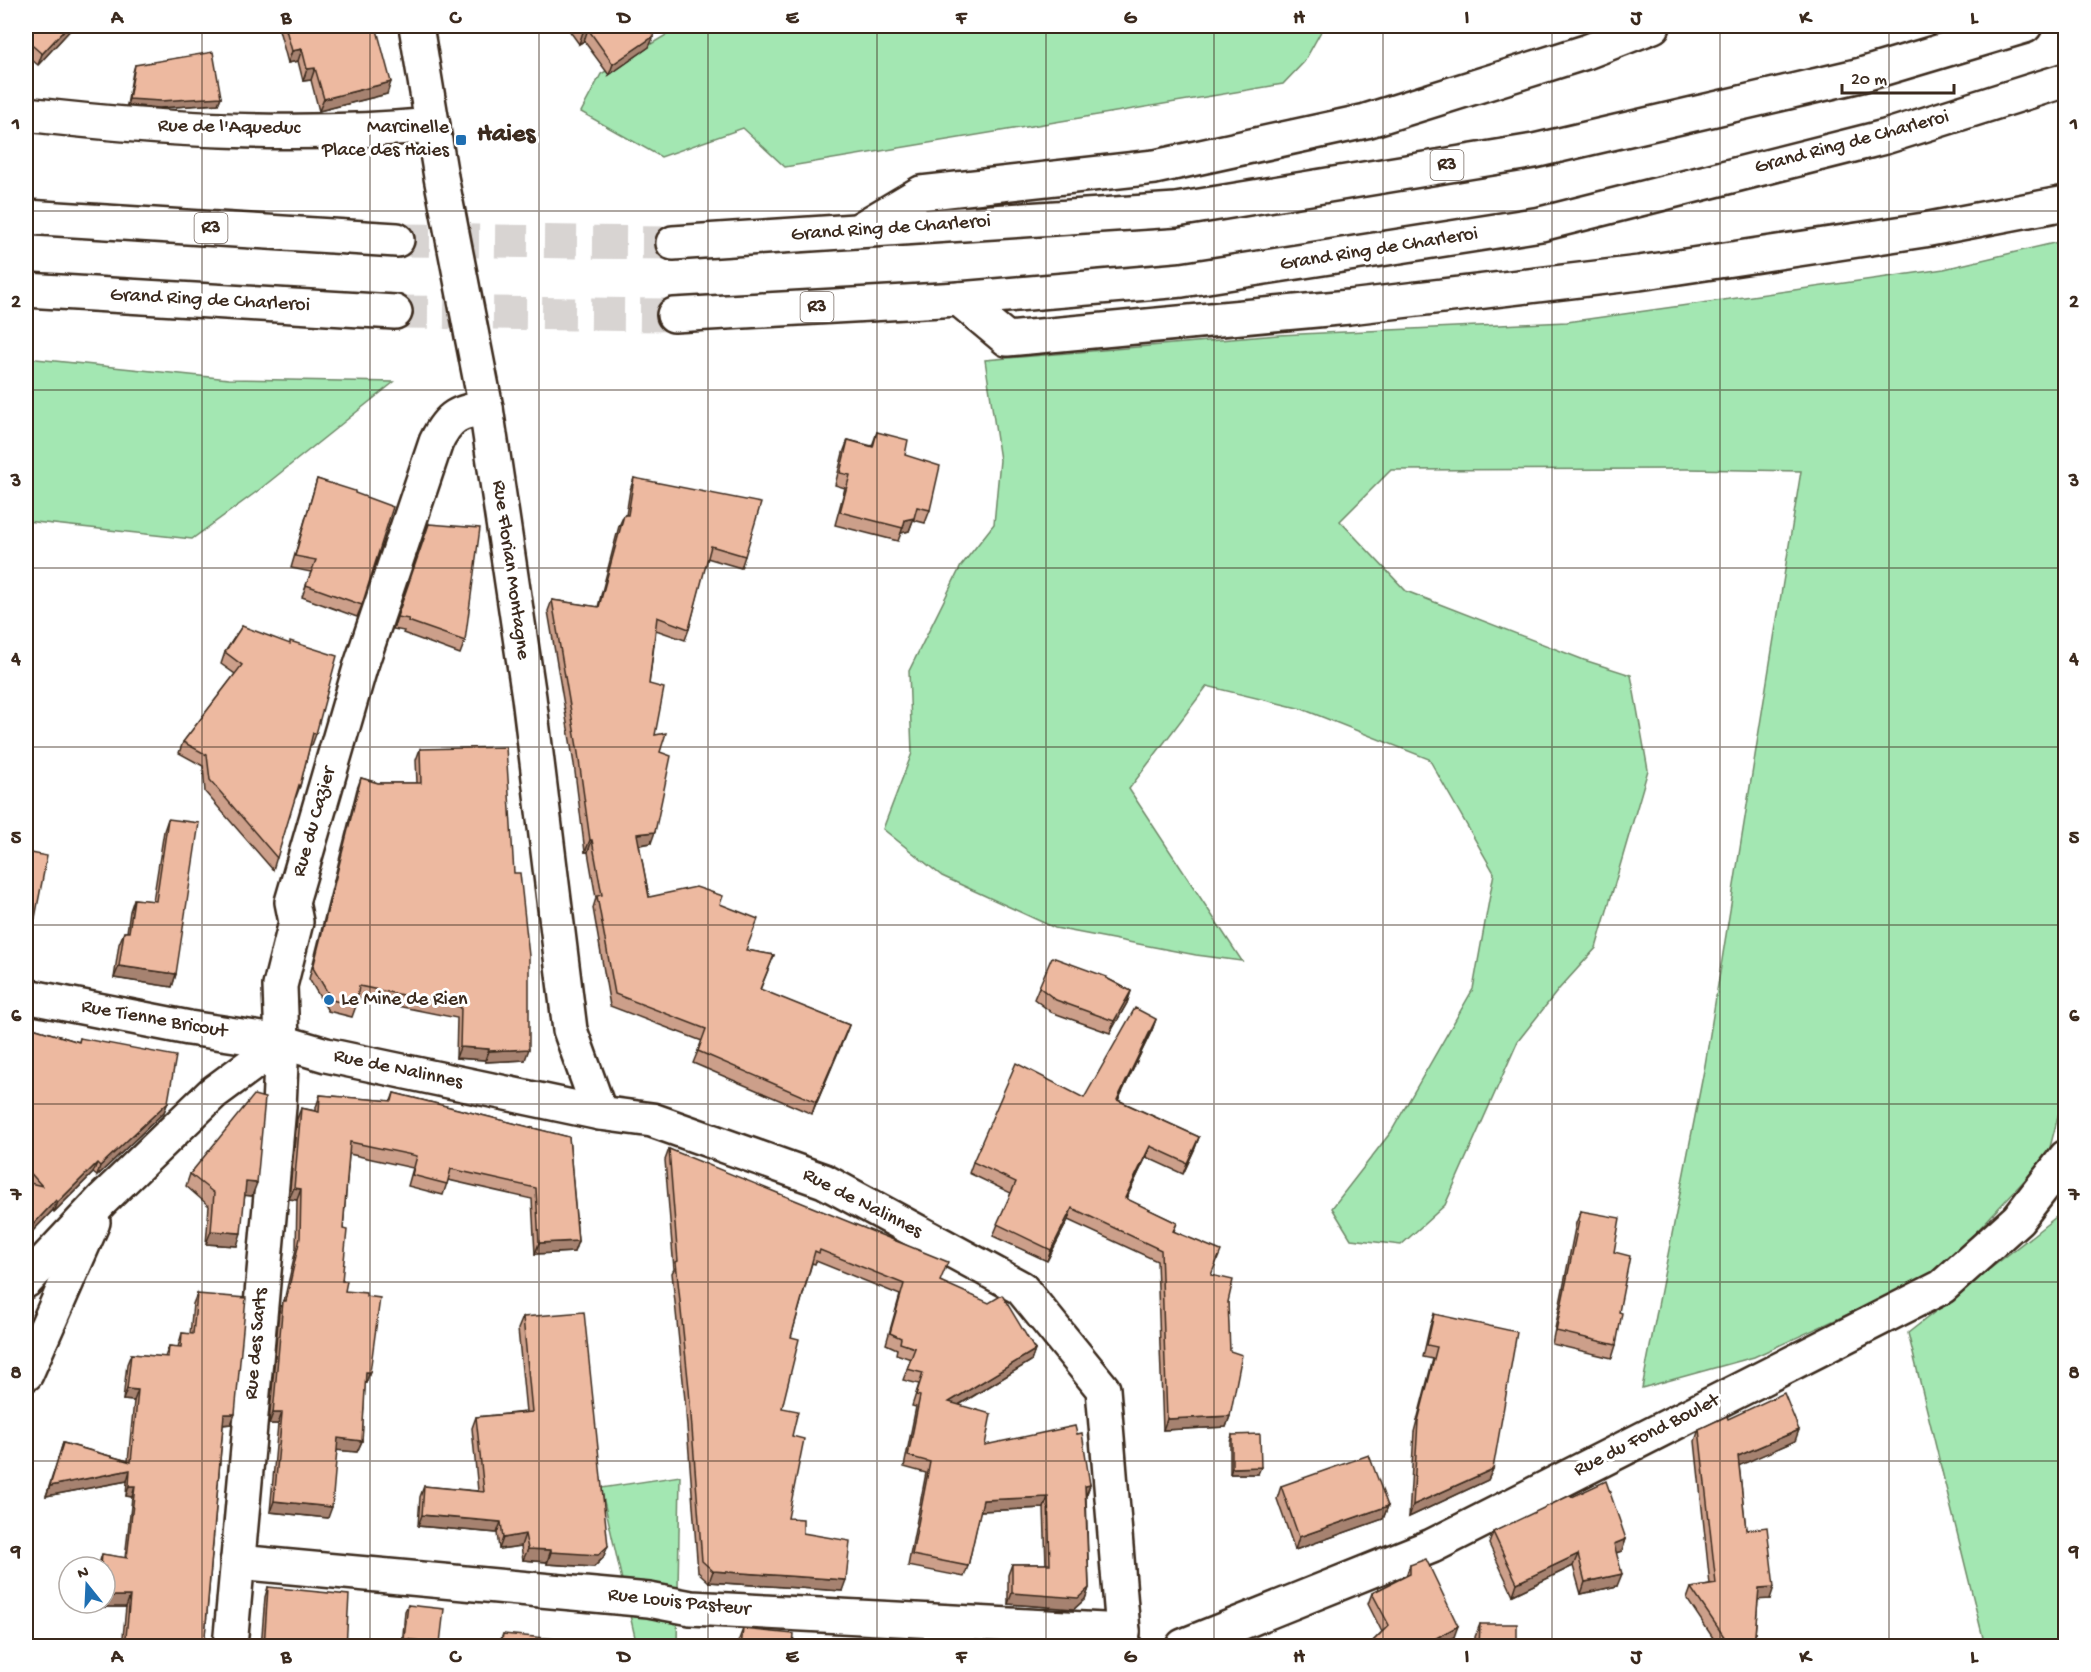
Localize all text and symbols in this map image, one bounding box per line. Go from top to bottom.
text: A [110,8,125,31]
text: B [280,8,292,31]
text: C [449,8,463,31]
text: D [615,8,631,31]
text: E [786,8,800,31]
text: F [955,8,968,31]
text: G [1124,8,1138,31]
text: H [1293,8,1305,31]
text: I [1465,8,1470,31]
text: J [1630,8,1643,31]
text: K [1798,8,1813,31]
text: L [1970,8,1979,31]
scale bar [1842,57,1954,95]
text: 20 m [1851,70,1887,91]
street label: Grand Ring de Charleroi [1752,106,1952,180]
text: 1 [11,114,20,137]
text: 1 [2069,114,2078,137]
street label: Rue de l'Aqueduc [158,115,302,141]
place label: Marcinelle Place des Haies [321,117,450,163]
district label: Haies [477,120,536,151]
marker: Marcinelle Place des Haies [454,133,468,147]
road number: R3 [1430,150,1464,180]
street label: Grand Ring de Charleroi [790,211,992,247]
road number: R3 [194,213,228,243]
street label: Grand Ring de Charleroi [1278,223,1480,277]
street label: Grand Ring de Charleroi [109,284,311,318]
text: 2 [11,292,21,315]
road number: R3 [800,292,834,322]
text: 2 [2069,292,2079,315]
text: 3 [10,471,21,494]
text: 3 [2068,471,2079,494]
street label: Rue Florian Montagne [486,479,534,662]
text: 4 [10,649,21,672]
text: 4 [2068,649,2079,672]
street label: Rue du Cazier [288,763,342,880]
text: 5 [11,828,22,851]
text: 5 [2069,828,2080,851]
place label: Le Mine de Rien [341,989,468,1012]
marker: Le Mine de Rien [322,993,336,1007]
street label: Rue Tienne Bricout [79,996,231,1044]
text: 6 [11,1006,22,1029]
text: 6 [2069,1006,2080,1029]
street label: Rue de Nalinnes [331,1045,465,1095]
street label: Rue de Nalinnes [798,1164,926,1244]
text: 7 [10,1185,23,1208]
text: 7 [2068,1185,2081,1208]
street label: Rue des Sarts [241,1287,273,1401]
text: 8 [11,1363,22,1386]
text: 8 [2069,1363,2080,1386]
street label: Rue du Fond Boulet [1570,1389,1725,1483]
text: 9 [10,1542,21,1565]
text: 9 [2068,1542,2079,1565]
north arrow [57,1555,117,1615]
text: N [76,1563,92,1585]
street label: Rue Louis Pasteur [607,1584,753,1622]
text: A [110,1647,125,1670]
text: B [280,1647,292,1670]
text: C [449,1647,463,1670]
text: D [615,1647,631,1670]
text: E [786,1647,800,1670]
text: F [955,1647,968,1670]
text: G [1124,1647,1138,1670]
text: H [1293,1647,1305,1670]
text: I [1465,1647,1470,1670]
text: J [1630,1647,1643,1670]
text: K [1798,1647,1813,1670]
text: L [1970,1647,1979,1670]

